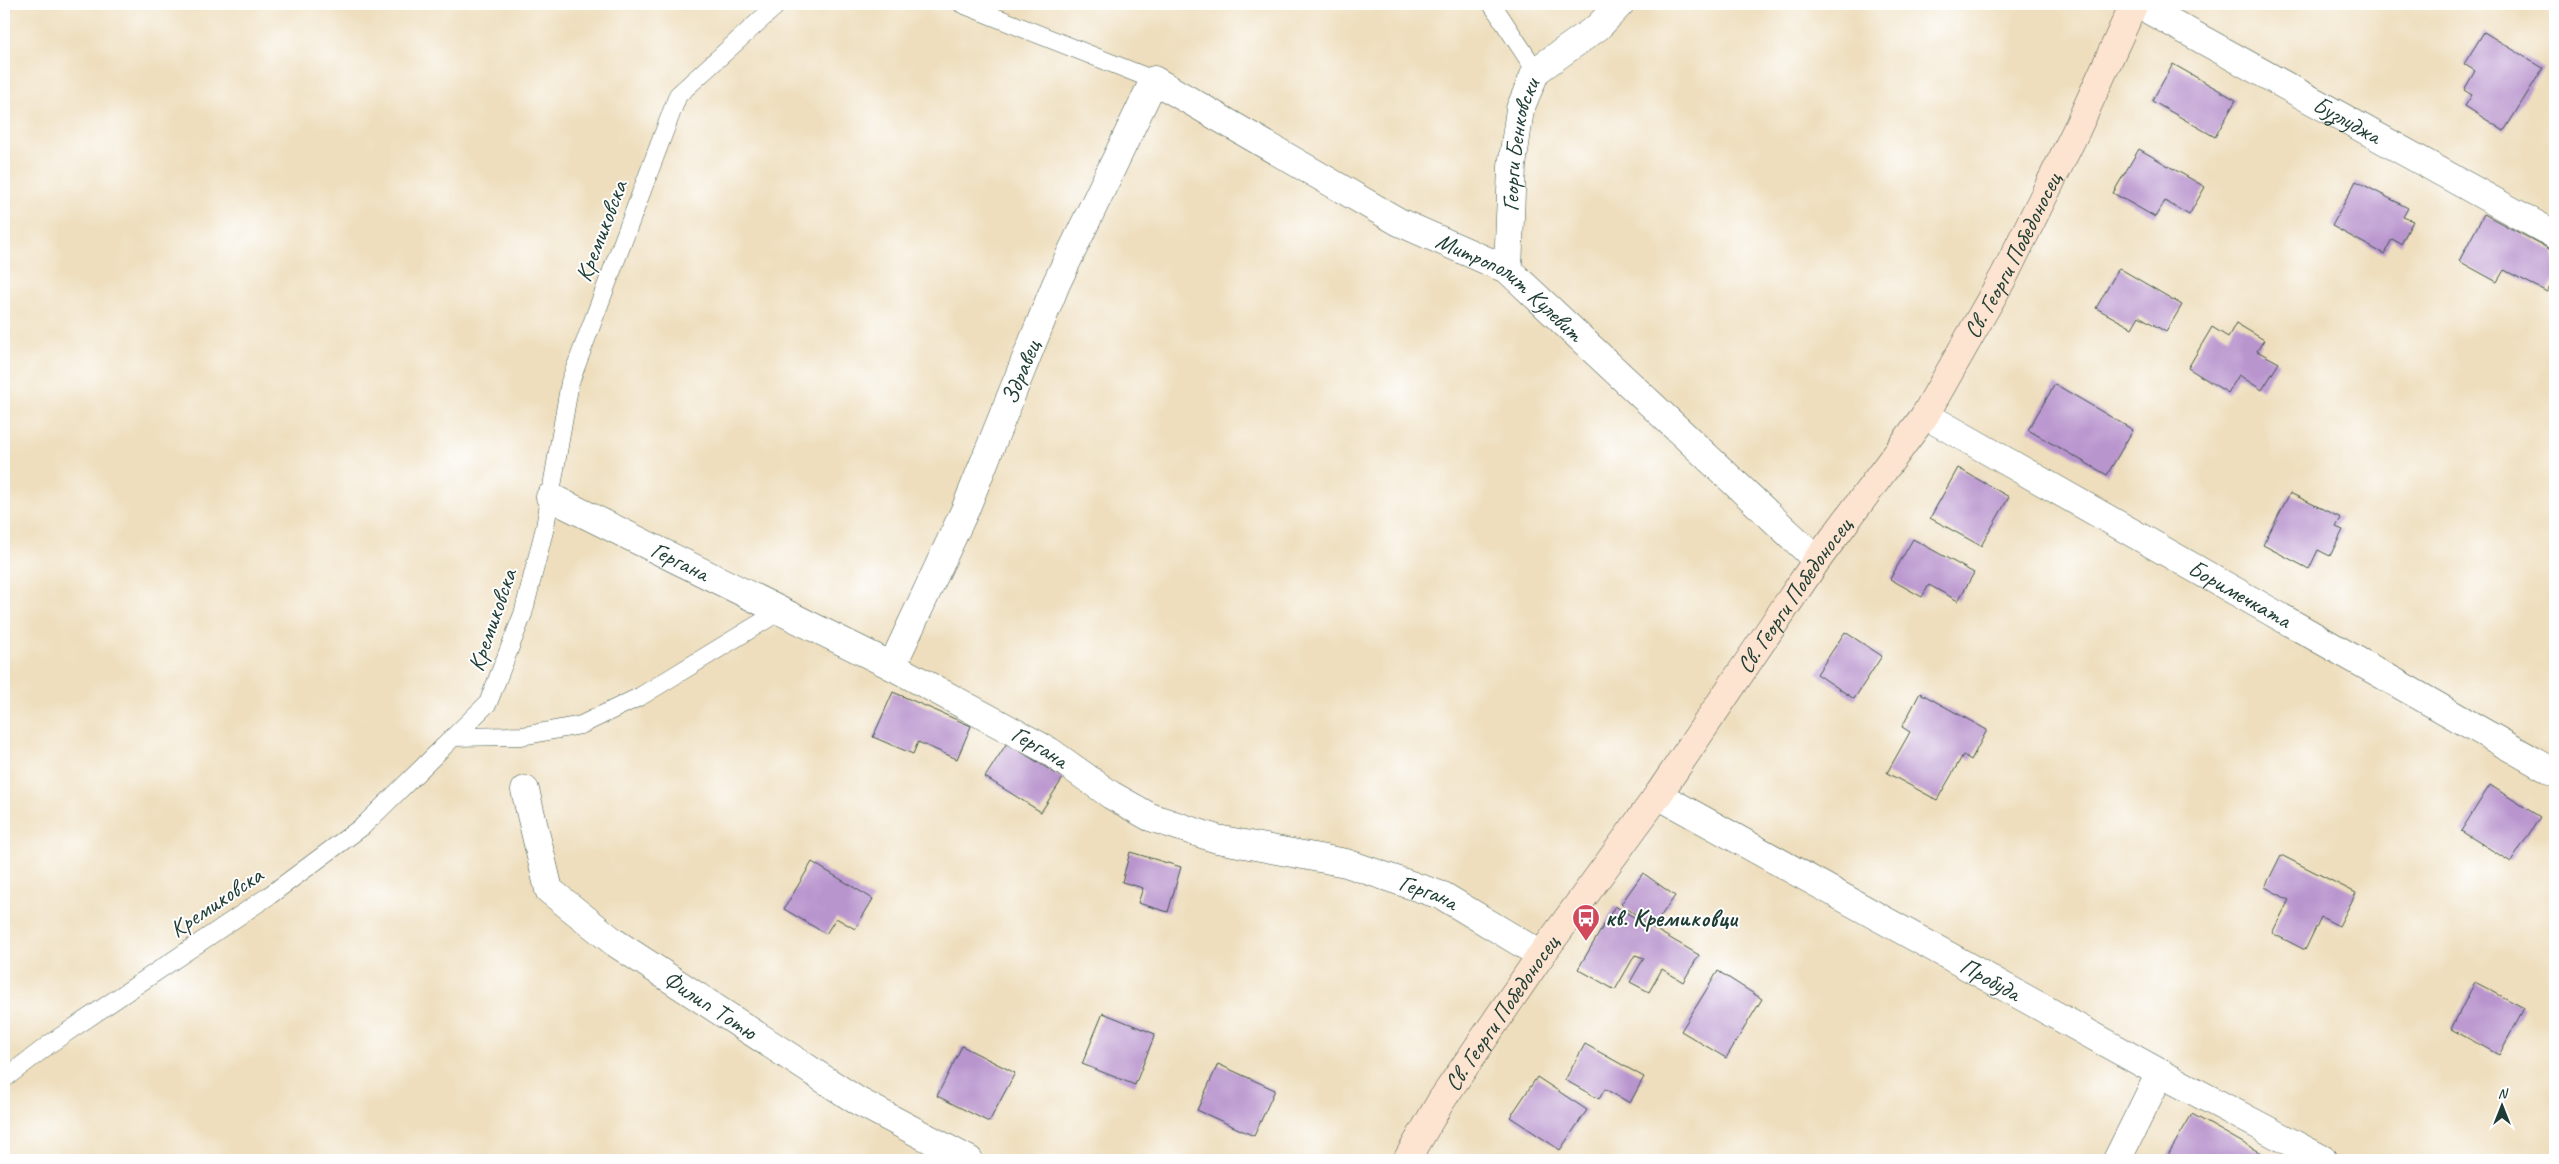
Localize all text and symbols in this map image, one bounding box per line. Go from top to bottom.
street label: Георги Бенковски [1495,72,1547,212]
street label: Бузлуджа [2308,89,2388,152]
street label: Св. Георги Победоносец [1957,167,2068,343]
street label: Кремиковска [568,175,635,286]
street label: Митрополит Кулевит [1431,225,1591,349]
street label: Здравец [994,335,1047,408]
street label: Св. Георги Победоносец [1730,511,1859,679]
street label: Гергана [646,534,716,589]
street label: Боримечката [2183,553,2298,636]
street label: Кремиковска [461,564,524,675]
street label: Гергана [1006,719,1076,776]
street label: Кремиковска [164,859,270,944]
street label: Гергана [1395,867,1466,918]
bus stop icon: кв. Кремиковци [1571,903,1601,942]
place label: кв. Кремиковци [1605,903,1739,933]
street label: Св. Георги Победоносец [1437,928,1566,1097]
street label: Пробуда [1955,950,2028,1009]
street label: Филип Тотю [658,963,764,1047]
north arrow [2476,1082,2526,1132]
text: N [2498,1085,2509,1102]

